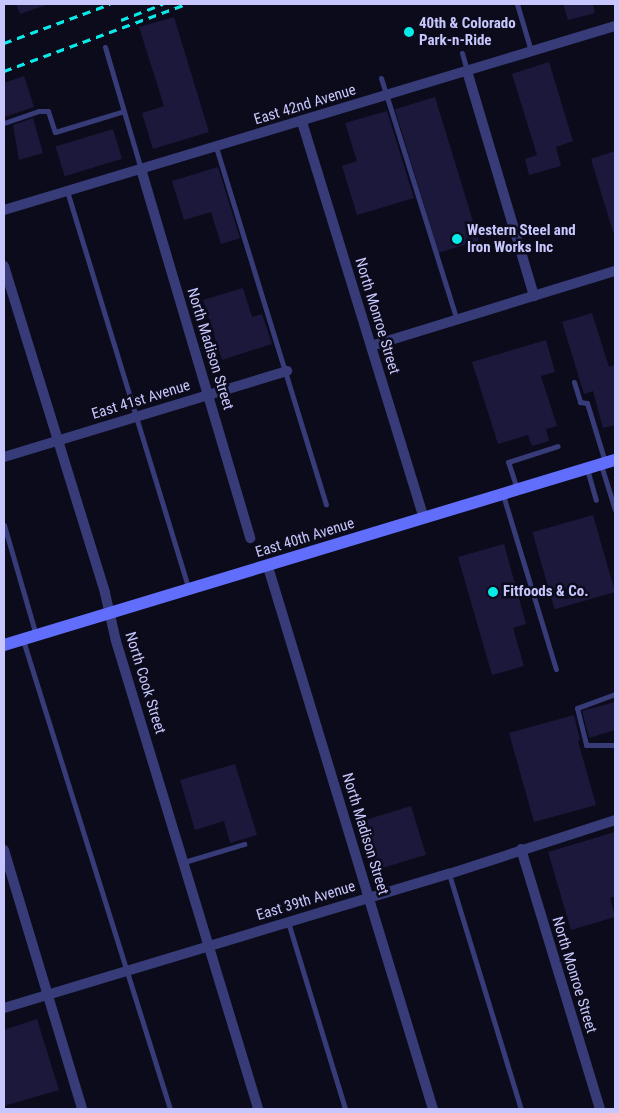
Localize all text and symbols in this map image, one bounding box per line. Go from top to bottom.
place label: 40th & Colorado Park-n-Ride [419,14,516,49]
marker: 40th & Colorado Park-n-Ride [403,26,415,38]
street label: East 42nd Avenue [252,81,358,129]
place label: Western Steel and Iron Works Inc [467,221,576,256]
marker: Western Steel and Iron Works Inc [451,233,463,245]
street label: North Monroe Street [351,256,403,376]
street label: North Madison Street [183,286,237,412]
street label: East 41st Avenue [90,376,192,424]
street label: East 40th Avenue [253,514,357,562]
place label: Fitfoods & Co. [503,583,589,601]
marker: Fitfoods & Co. [487,586,499,598]
street label: North Cook Street [121,630,169,736]
street label: North Madison Street [338,771,392,897]
street label: East 39th Avenue [254,877,358,925]
street label: North Monroe Street [548,915,600,1035]

